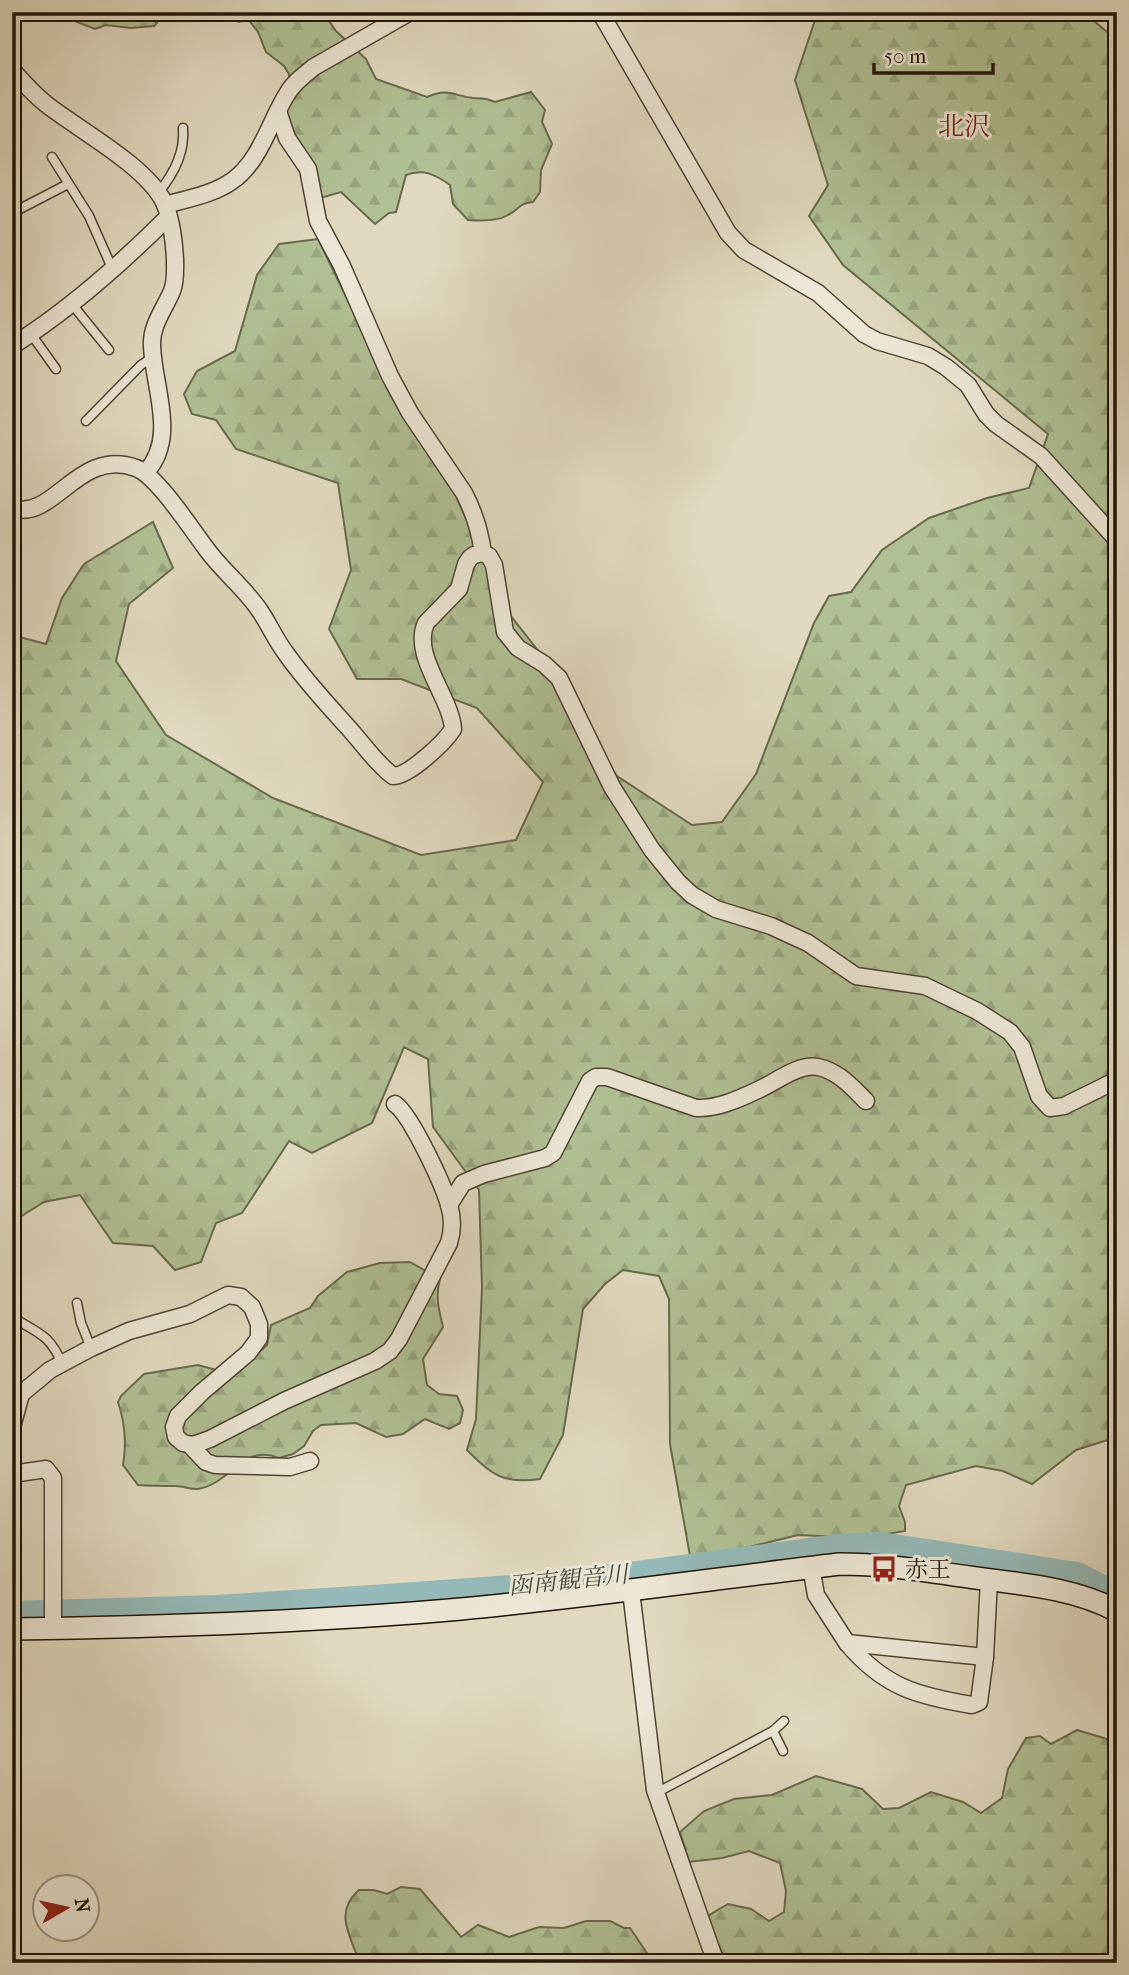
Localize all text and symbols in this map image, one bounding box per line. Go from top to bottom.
scale bar [874,32,992,76]
text: 50 m [884,44,927,68]
district label: 北沢 [938,111,990,142]
bus stop icon: 赤王 [869,1554,899,1584]
place label: 赤王 [905,1556,951,1583]
water label: 函南観音川 [507,1559,632,1600]
north arrow [32,1874,102,1944]
text: N [70,1897,94,1915]

